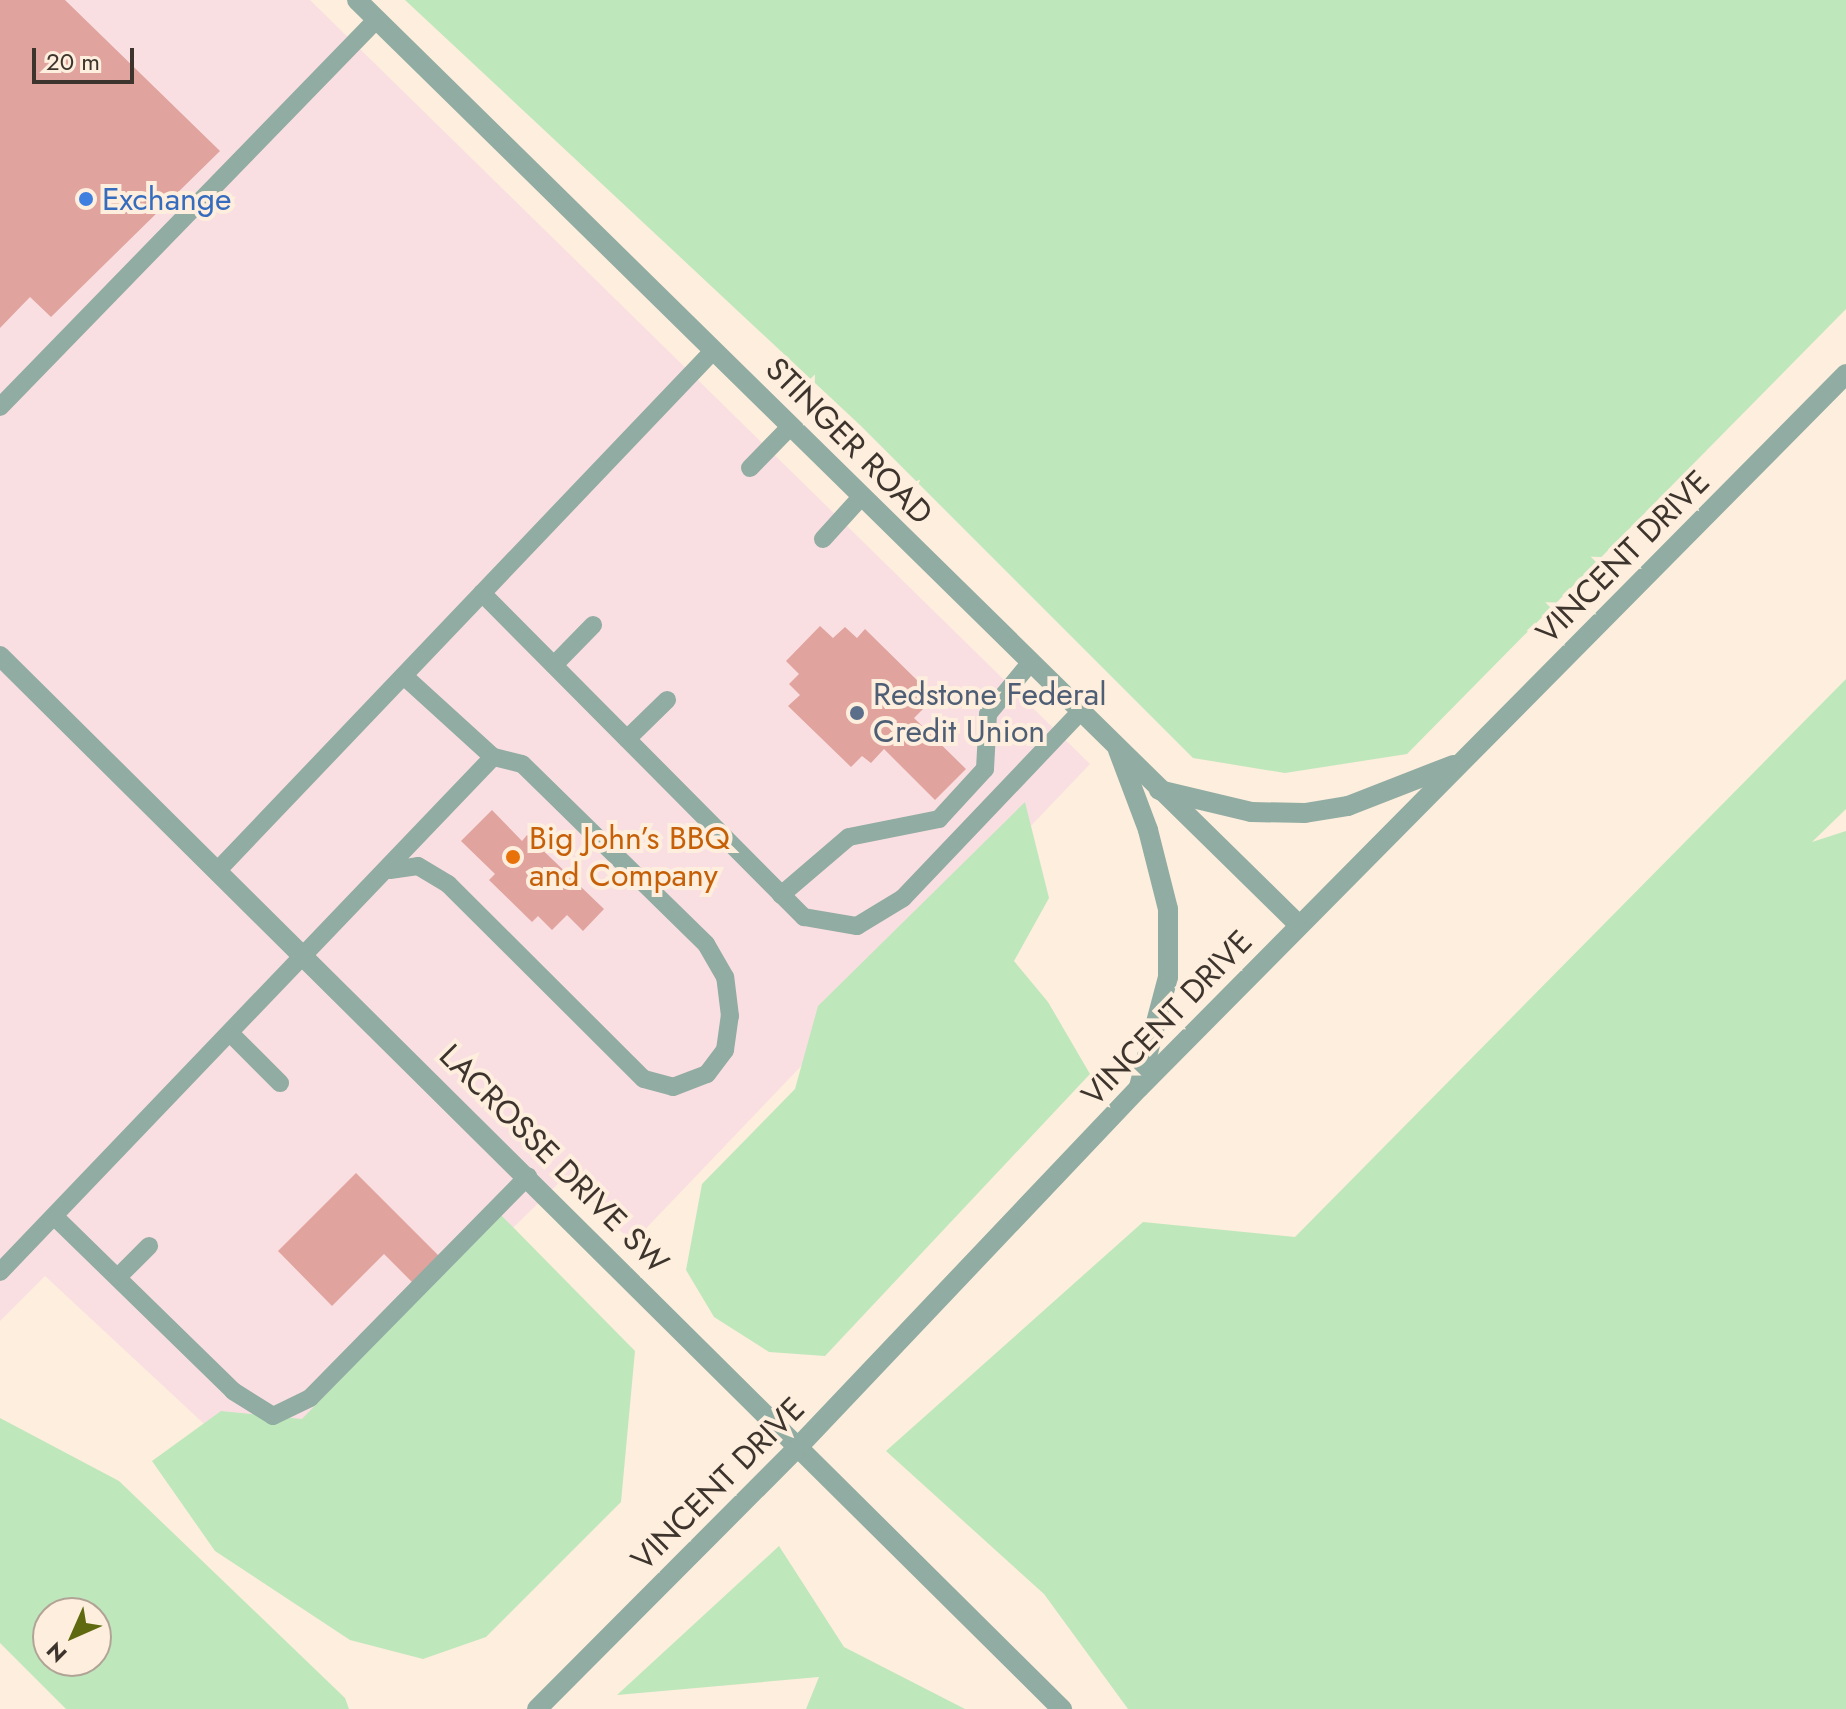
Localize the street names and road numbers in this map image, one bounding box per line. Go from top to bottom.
street label: STINGER ROAD [758,350,940,532]
street label: VINCENT DRIVE [1529,463,1717,651]
street label: VINCENT DRIVE [1074,922,1260,1114]
street label: LACROSSE DRIVE SW [432,1037,676,1281]
street label: VINCENT DRIVE [624,1390,812,1578]

